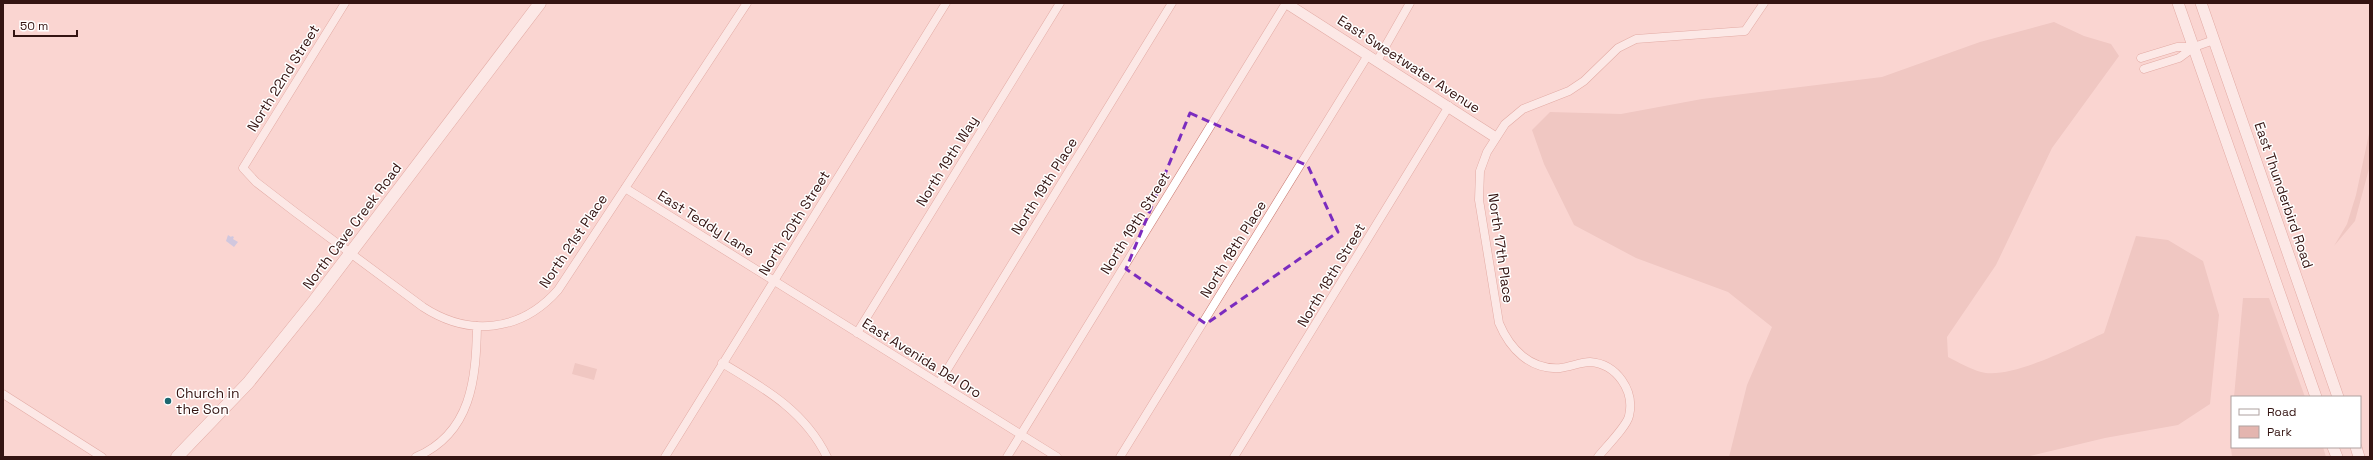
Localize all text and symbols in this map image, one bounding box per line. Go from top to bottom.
street label: East Sweetwater Avenue [1334,11,1484,117]
scale bar [14,12,77,38]
text: 50 m [20,18,48,34]
street label: North 22nd Street [243,21,323,135]
street label: North 19th Way [912,112,982,210]
street label: East Thunderbird Road [2250,119,2318,271]
street label: North 19th Place [1007,134,1081,238]
street label: North Cave Creek Road [299,159,405,293]
street label: North 20th Street [754,167,834,279]
street label: North 19th Street [1096,168,1174,278]
street label: East Teddy Lane [654,186,758,260]
street label: North 21st Place [535,190,611,292]
street label: North 17th Place [1484,192,1518,304]
street label: North 18th Place [1196,197,1270,301]
street label: North 18th Street [1293,220,1369,330]
street label: East Avenida Del Oro [859,314,985,402]
place label: Church in the Son [176,384,240,418]
marker: Church in the Son [163,396,173,406]
legend [2231,396,2361,448]
text: Road [2267,404,2296,420]
text: Park [2267,424,2292,440]

